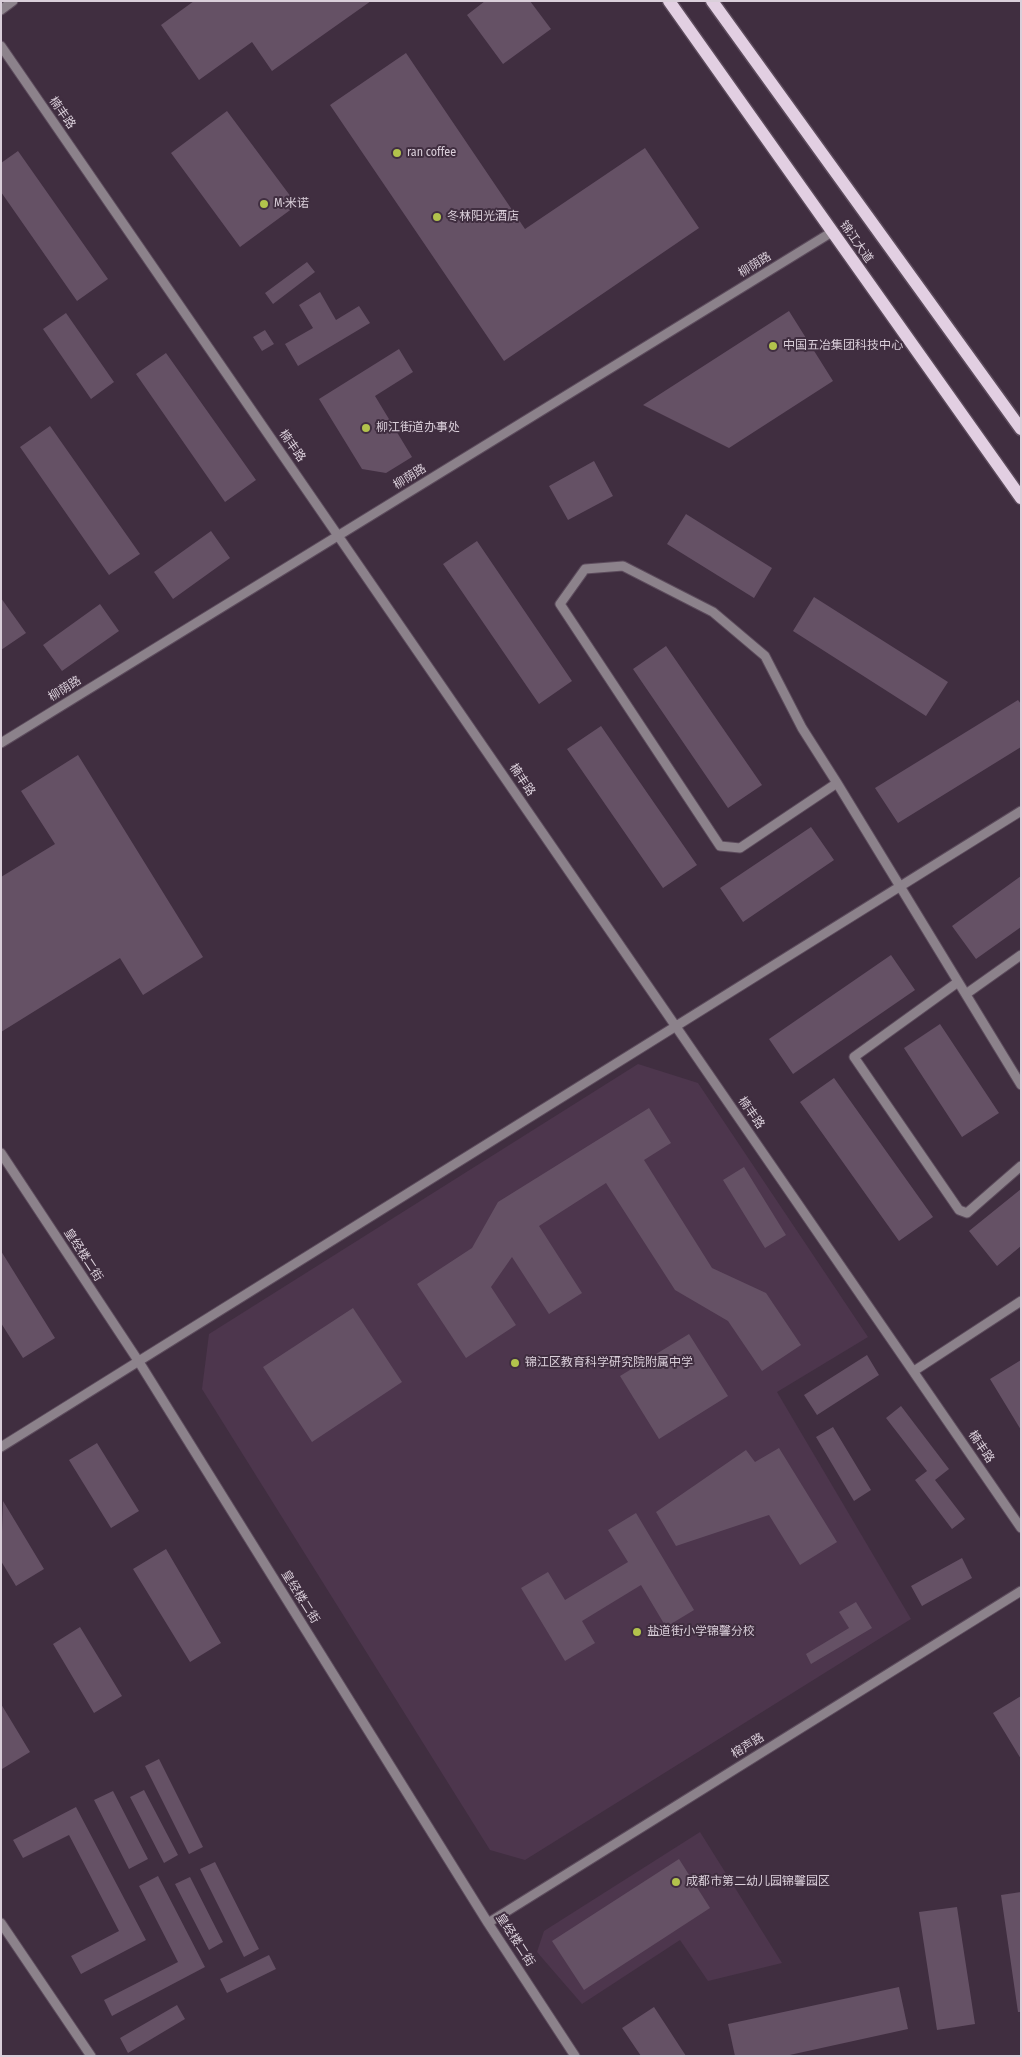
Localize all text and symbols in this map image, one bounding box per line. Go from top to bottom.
street label: 楠丰路 [46,94,78,132]
place label: ran coffee [407,146,456,160]
marker: ran coffee [391,147,403,159]
place label: M·米诺 [274,197,309,211]
marker: M·米诺 [258,198,270,210]
place label: 冬林阳光酒店 [447,210,519,224]
marker: 冬林阳光酒店 [431,211,443,223]
street label: 锦江大道 [836,218,876,266]
street label: 柳荫路 [736,249,774,281]
place label: 中国五冶集团科技中心 [783,339,903,353]
marker: 中国五冶集团科技中心 [767,340,779,352]
place label: 柳江街道办事处 [376,421,460,435]
marker: 柳江街道办事处 [360,422,372,434]
street label: 楠丰路 [276,427,308,465]
street label: 柳荫路 [391,461,429,493]
street label: 柳荫路 [46,673,84,705]
street label: 楠丰路 [506,761,538,799]
street label: 楠丰路 [735,1094,767,1132]
street label: 皇经楼二街 [61,1226,105,1284]
place label: 锦江区教育科学研究院附属中学 [525,1356,693,1370]
marker: 锦江区教育科学研究院附属中学 [509,1357,521,1369]
street label: 楠丰路 [965,1428,997,1466]
street label: 皇经楼二街 [278,1568,322,1626]
place label: 盐道街小学锦馨分校 [647,1625,755,1639]
marker: 盐道街小学锦馨分校 [631,1626,643,1638]
street label: 榕声路 [729,1730,767,1762]
place label: 成都市第二幼儿园锦馨园区 [686,1875,830,1889]
marker: 成都市第二幼儿园锦馨园区 [670,1876,682,1888]
street label: 皇经楼二街 [493,1911,537,1969]

